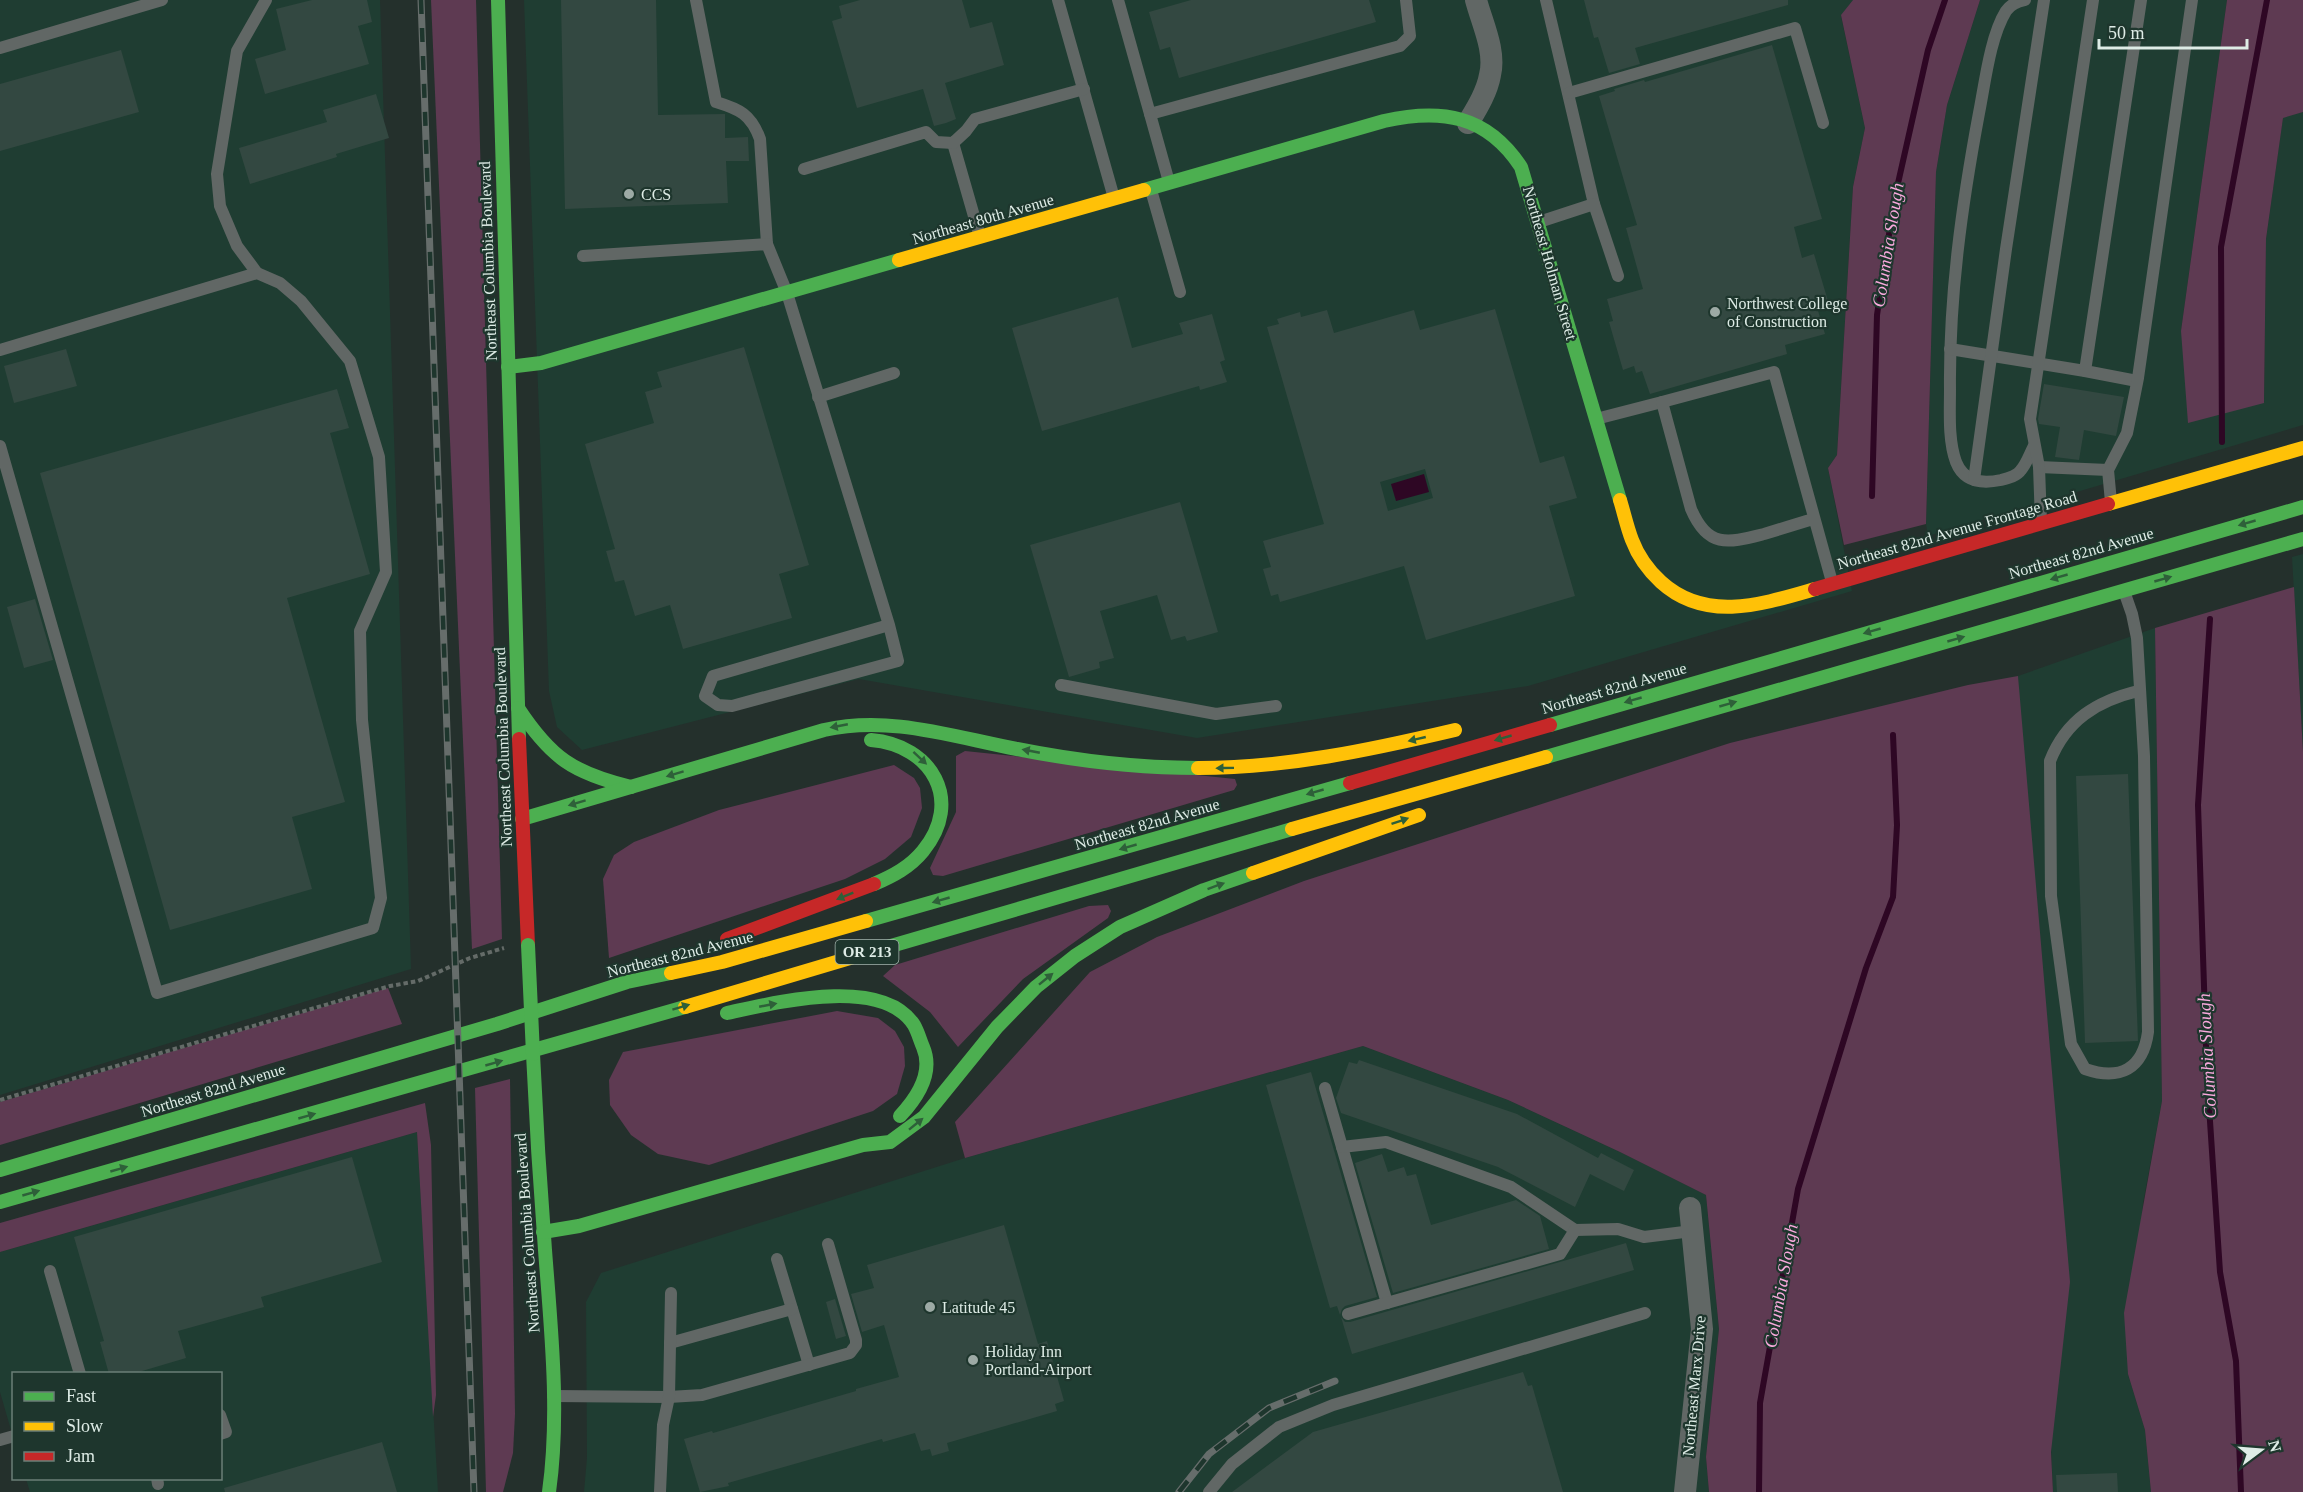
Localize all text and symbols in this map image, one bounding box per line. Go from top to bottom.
scale bar [2099,12,2248,50]
text: 50 m [2108,23,2145,43]
street label: Northeast Columbia Boulevard [476,161,500,361]
water label: Columbia Slough [1868,181,1908,309]
street label: Northeast Holman Street [1520,184,1580,342]
place label: CCS [641,186,671,203]
marker: CCS [622,187,636,201]
street label: Northeast 80th Avenue [910,191,1056,247]
place label: Northwest College of Construction [1727,295,1847,330]
marker: Northwest College of Construction [1708,305,1722,319]
street label: Northeast 82nd Avenue Frontage Road [1834,486,2080,574]
one-way arrow [2238,519,2256,528]
street label: Northeast 82nd Avenue [2006,523,2156,583]
one-way arrow [2050,572,2068,582]
one-way arrow [2154,574,2172,583]
one-way arrow [1863,626,1881,636]
one-way arrow [1947,634,1965,643]
street label: Northeast Columbia Boulevard [491,647,515,847]
street label: Northeast 82nd Avenue [1540,659,1688,717]
one-way arrow [1624,696,1642,705]
one-way arrow [1719,699,1737,708]
one-way arrow [829,722,848,731]
one-way arrow [1494,734,1512,743]
one-way arrow [1407,735,1426,744]
one-way arrow [1021,746,1040,755]
one-way arrow [913,751,928,765]
one-way arrow [1215,763,1234,772]
one-way arrow [666,770,684,779]
one-way arrow [1306,788,1324,797]
street label: Northeast 82nd Avenue [1073,795,1221,853]
one-way arrow [568,799,586,808]
one-way arrow [1391,816,1409,826]
one-way arrow [1119,843,1137,852]
one-way arrow [1207,880,1225,890]
one-way arrow [836,891,854,901]
one-way arrow [932,896,950,905]
street label: Northeast 82nd Avenue [605,928,755,980]
road number: OR 213 [836,940,898,964]
one-way arrow [1038,973,1054,986]
water label: Columbia Slough [2194,993,2220,1119]
one-way arrow [759,1000,778,1009]
one-way arrow [672,1002,690,1011]
one-way arrow [485,1058,503,1067]
street label: Northeast 82nd Avenue [139,1060,287,1120]
one-way arrow [298,1111,316,1120]
one-way arrow [908,1117,924,1130]
street label: Northeast Columbia Boulevard [512,1133,542,1333]
one-way arrow [110,1164,128,1173]
one-way arrow [22,1188,40,1197]
water label: Columbia Slough [1760,1222,1802,1350]
place label: Latitude 45 [942,1299,1015,1316]
marker: Latitude 45 [923,1300,937,1314]
street label: Northeast Marx Drive [1679,1315,1709,1457]
place label: Holiday Inn Portland-Airport [985,1343,1092,1379]
marker: Holiday Inn Portland-Airport [966,1353,980,1367]
legend [12,1372,222,1480]
text: Fast [66,1386,96,1406]
text: Slow [66,1416,103,1436]
north arrow [2231,1420,2291,1480]
text: N [2265,1438,2285,1454]
text: Jam [66,1446,95,1466]

